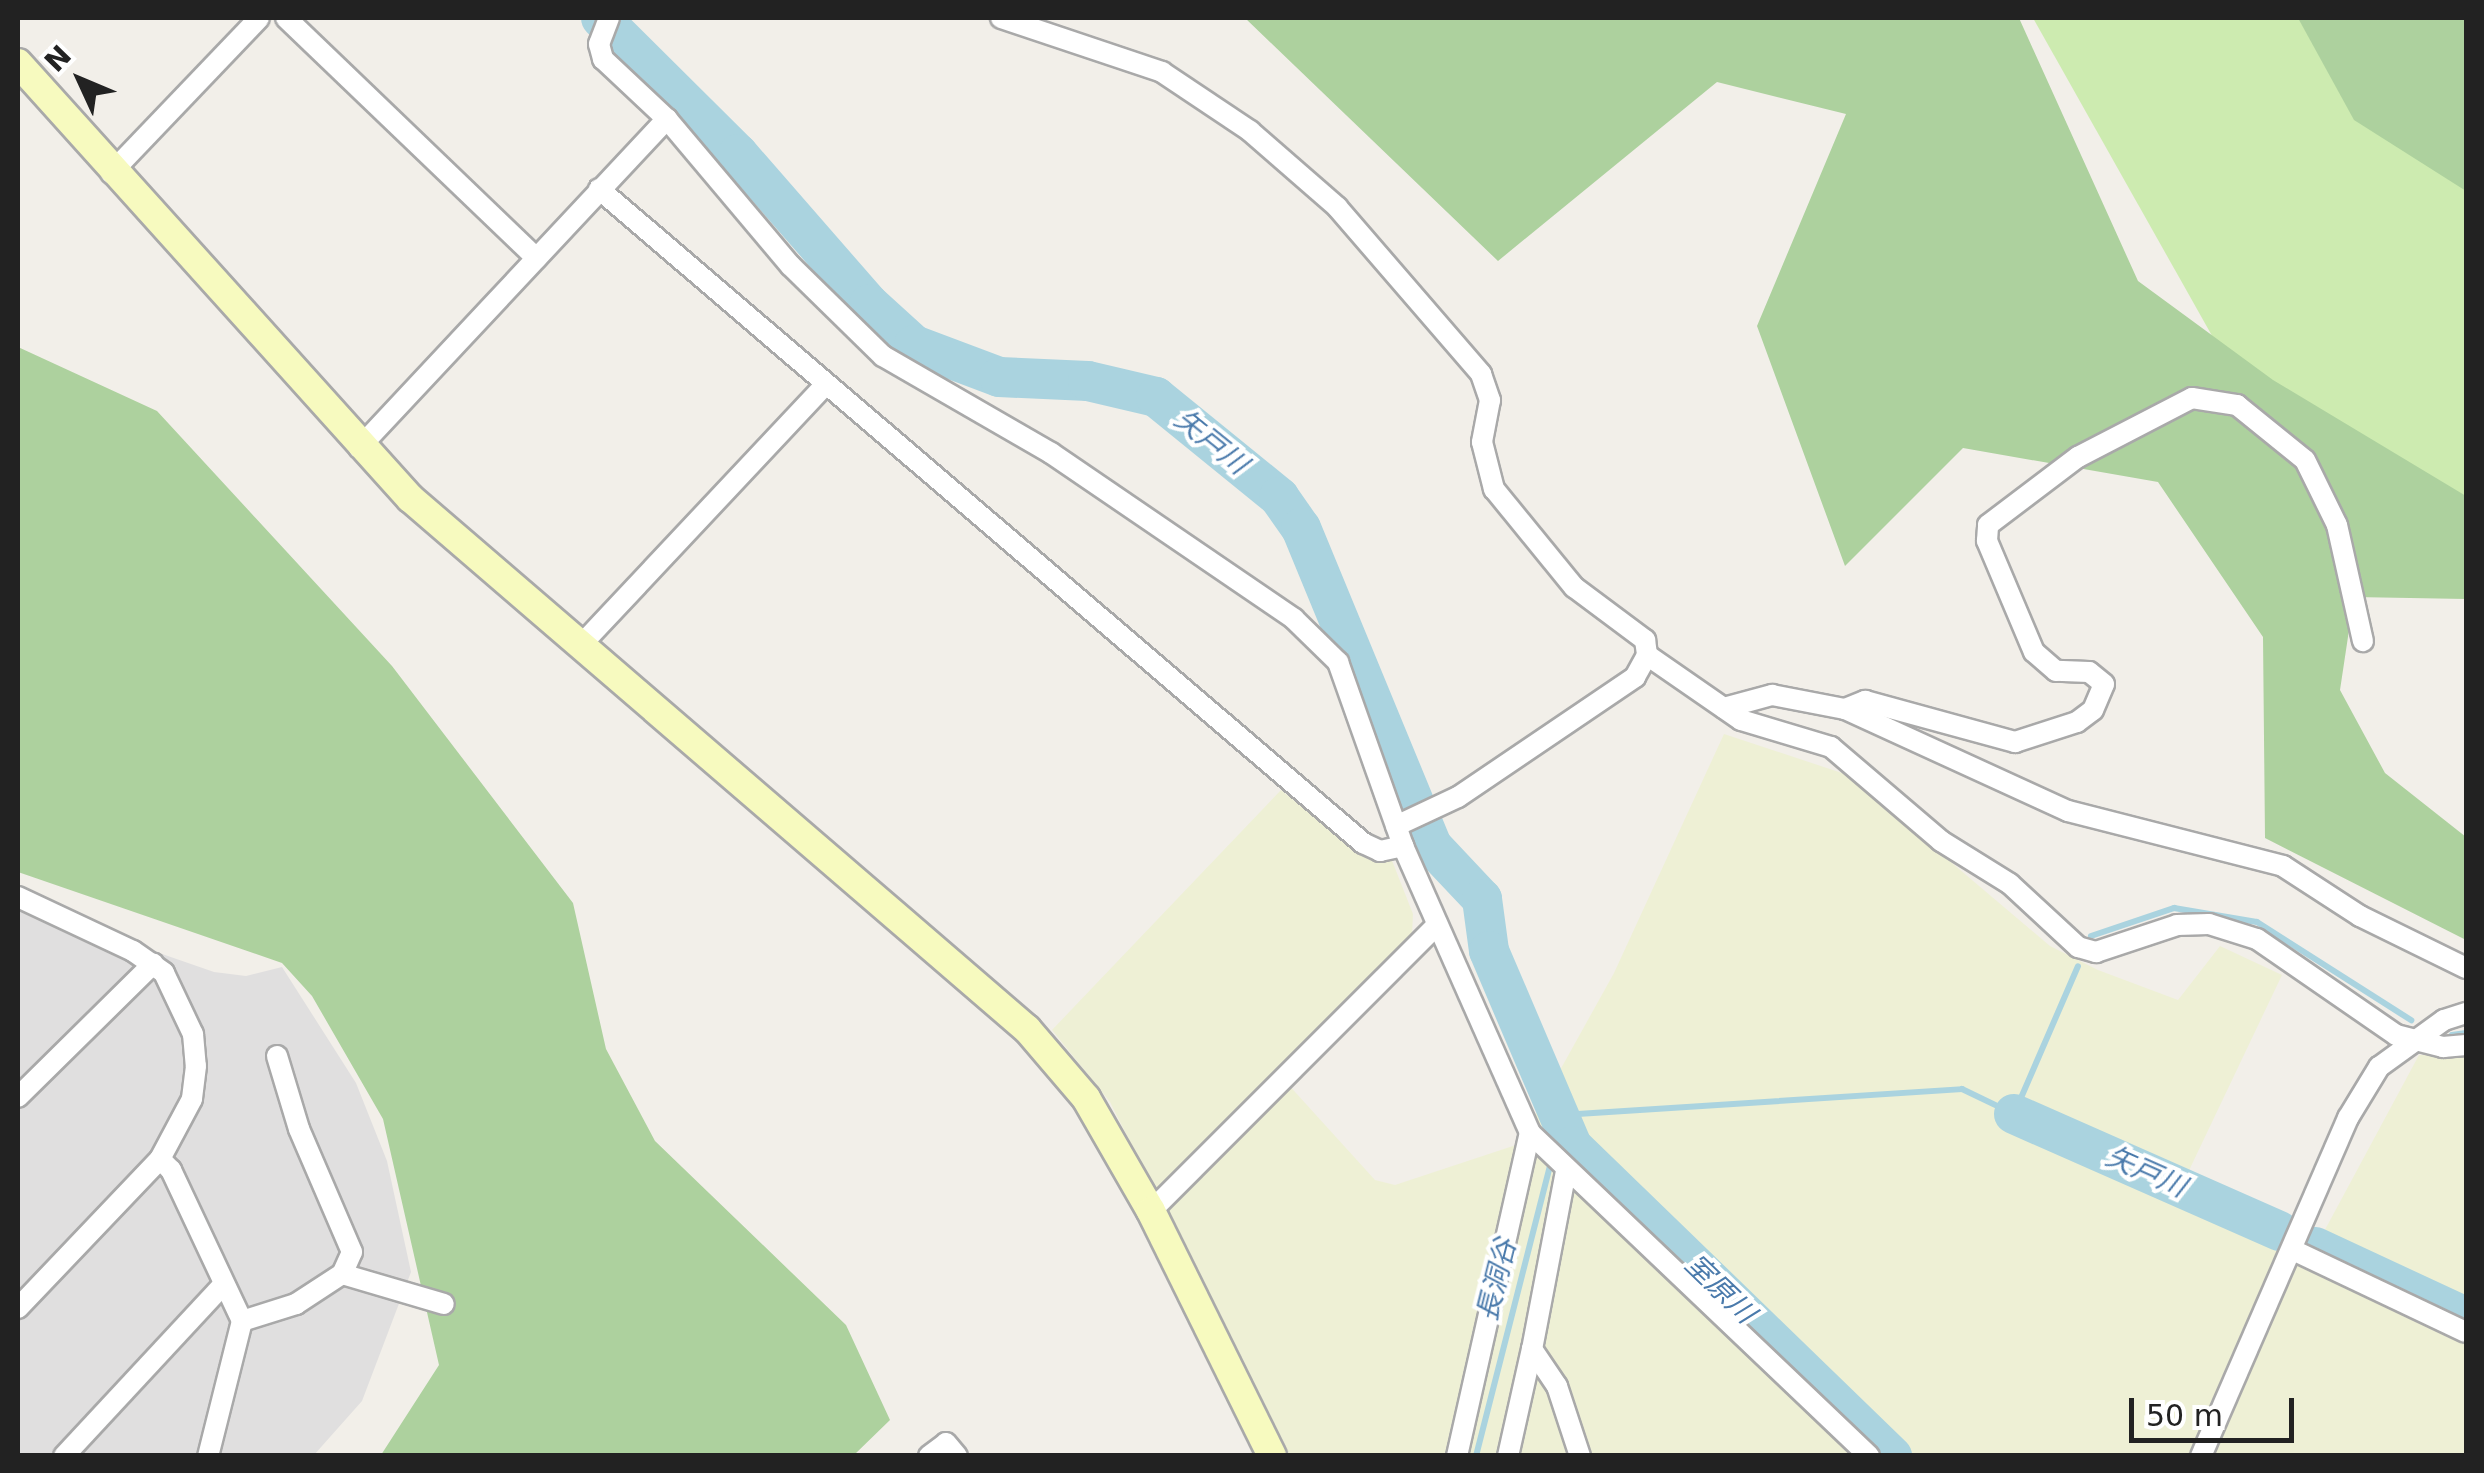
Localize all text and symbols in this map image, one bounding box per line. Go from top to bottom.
north arrow [30,30,130,130]
text: N [38,39,78,79]
water label: 矢戸川 [1168,403,1254,481]
water label: 矢戸川 [2101,1140,2191,1204]
water label: 長洞谷 [1471,1235,1523,1325]
water label: 室原川 [1678,1248,1762,1330]
scale bar [2134,1378,2299,1440]
text: 50 m [2146,1398,2223,1433]

